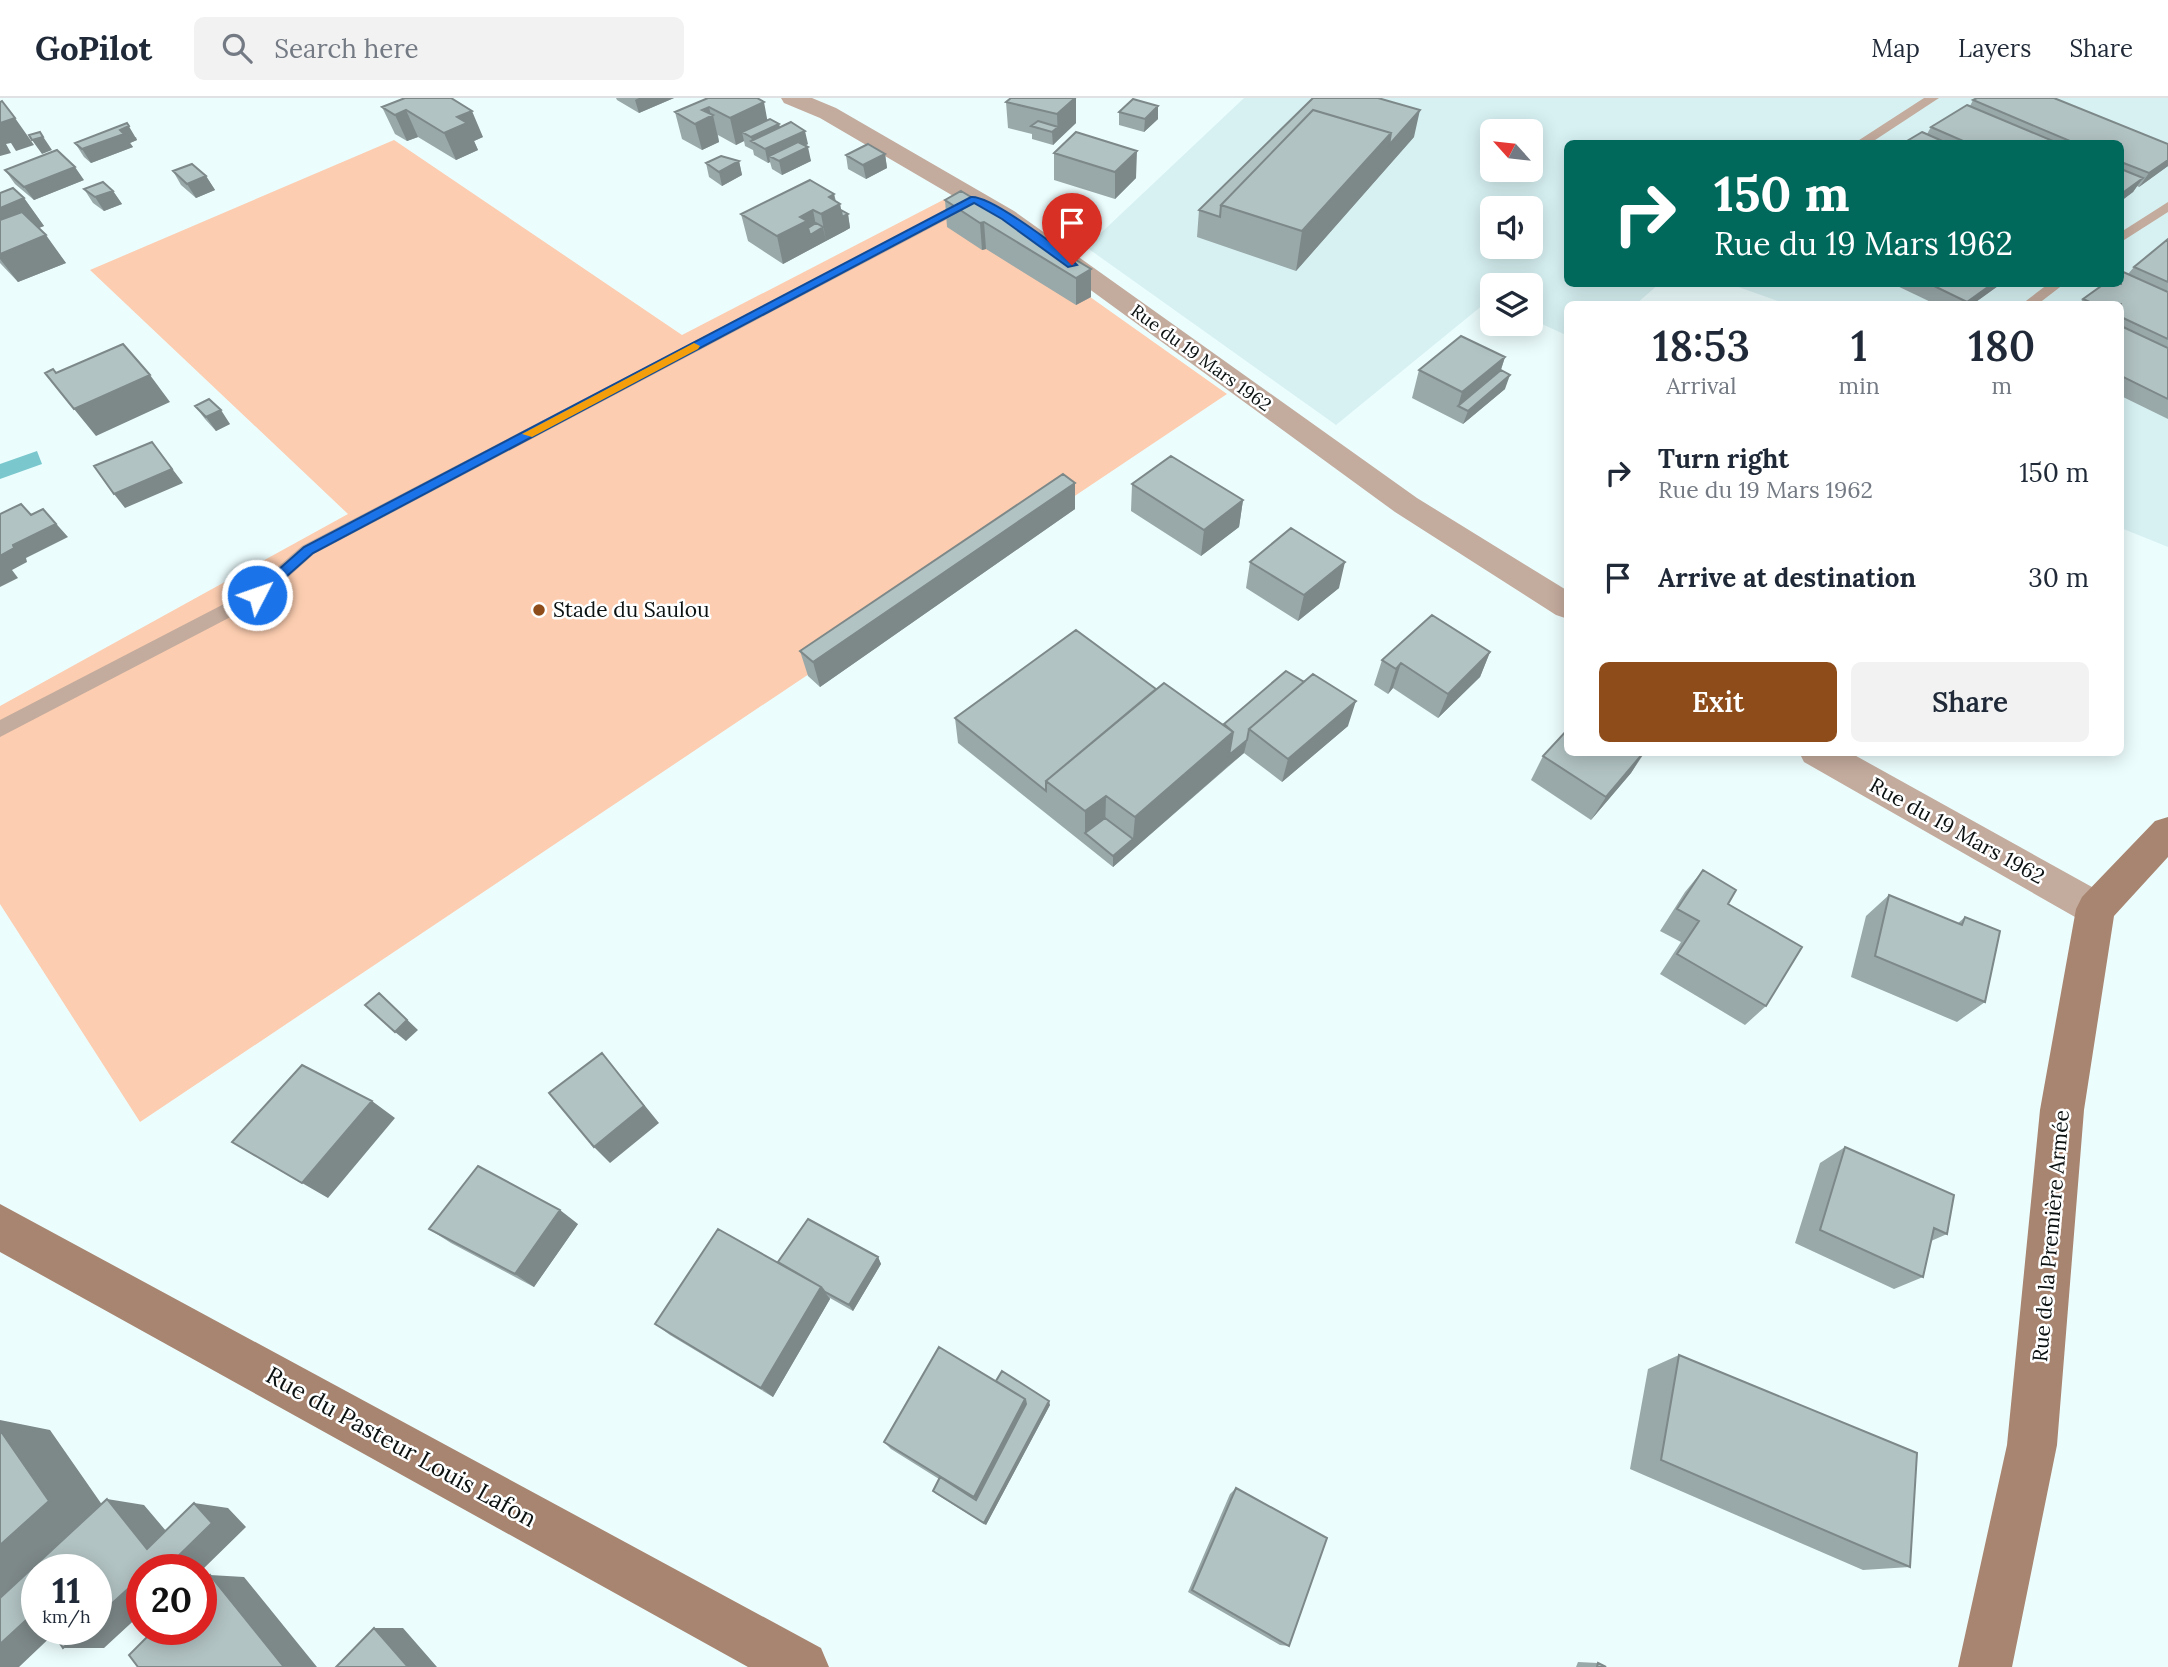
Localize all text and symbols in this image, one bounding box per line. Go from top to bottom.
search box [194,17,684,80]
text: GoPilot [35,27,152,69]
icon: search [218,29,256,67]
text: Search here [274,32,419,65]
text: Map [1871,33,1920,64]
text: Layers [1958,33,2031,64]
text: Share [2069,33,2133,64]
north arrow [1480,119,1544,182]
map controls [1480,119,1543,336]
text: 150 m [1714,162,1850,224]
icon: right [1599,168,1690,259]
pin [1042,193,1102,265]
button: sound [1480,196,1543,259]
icon: arrive [1053,204,1091,242]
text: Rue du 19 Mars 1962 [1714,223,2013,264]
button: layers [1480,273,1543,336]
street label: Rue du 19 Mars 1962 [1127,299,1276,416]
text: 18:53 [1653,319,1750,373]
text: 1 [1851,319,1867,373]
text: 180 [1968,319,2035,373]
text: Arrival [1666,371,1736,400]
text: min [1839,371,1880,400]
text: m [1992,371,2012,400]
text: Turn right [1658,442,1789,475]
icon: right [1599,454,1637,492]
text: 150 m [2019,456,2089,489]
text: Rue du 19 Mars 1962 [1658,475,1873,504]
position arrow [220,558,294,632]
icon: arrive [1599,559,1637,597]
text: Arrive at destination [1658,561,1916,594]
text: 30 m [2028,561,2089,594]
place label: Stade du Saulou [553,596,710,623]
marker: Stade du Saulou [531,602,547,618]
button: Exit [1599,662,1837,742]
button: Share [1851,662,2089,742]
street label: Rue du 19 Mars 1962 [1865,771,2050,890]
street label: Rue de la Première Armée [2026,1109,2075,1363]
street label: Rue du Pasteur Louis Lafon [260,1359,542,1534]
speed limit sign: 20 [126,1554,217,1645]
text: 11 [52,1568,81,1613]
text: km/h [42,1605,91,1628]

